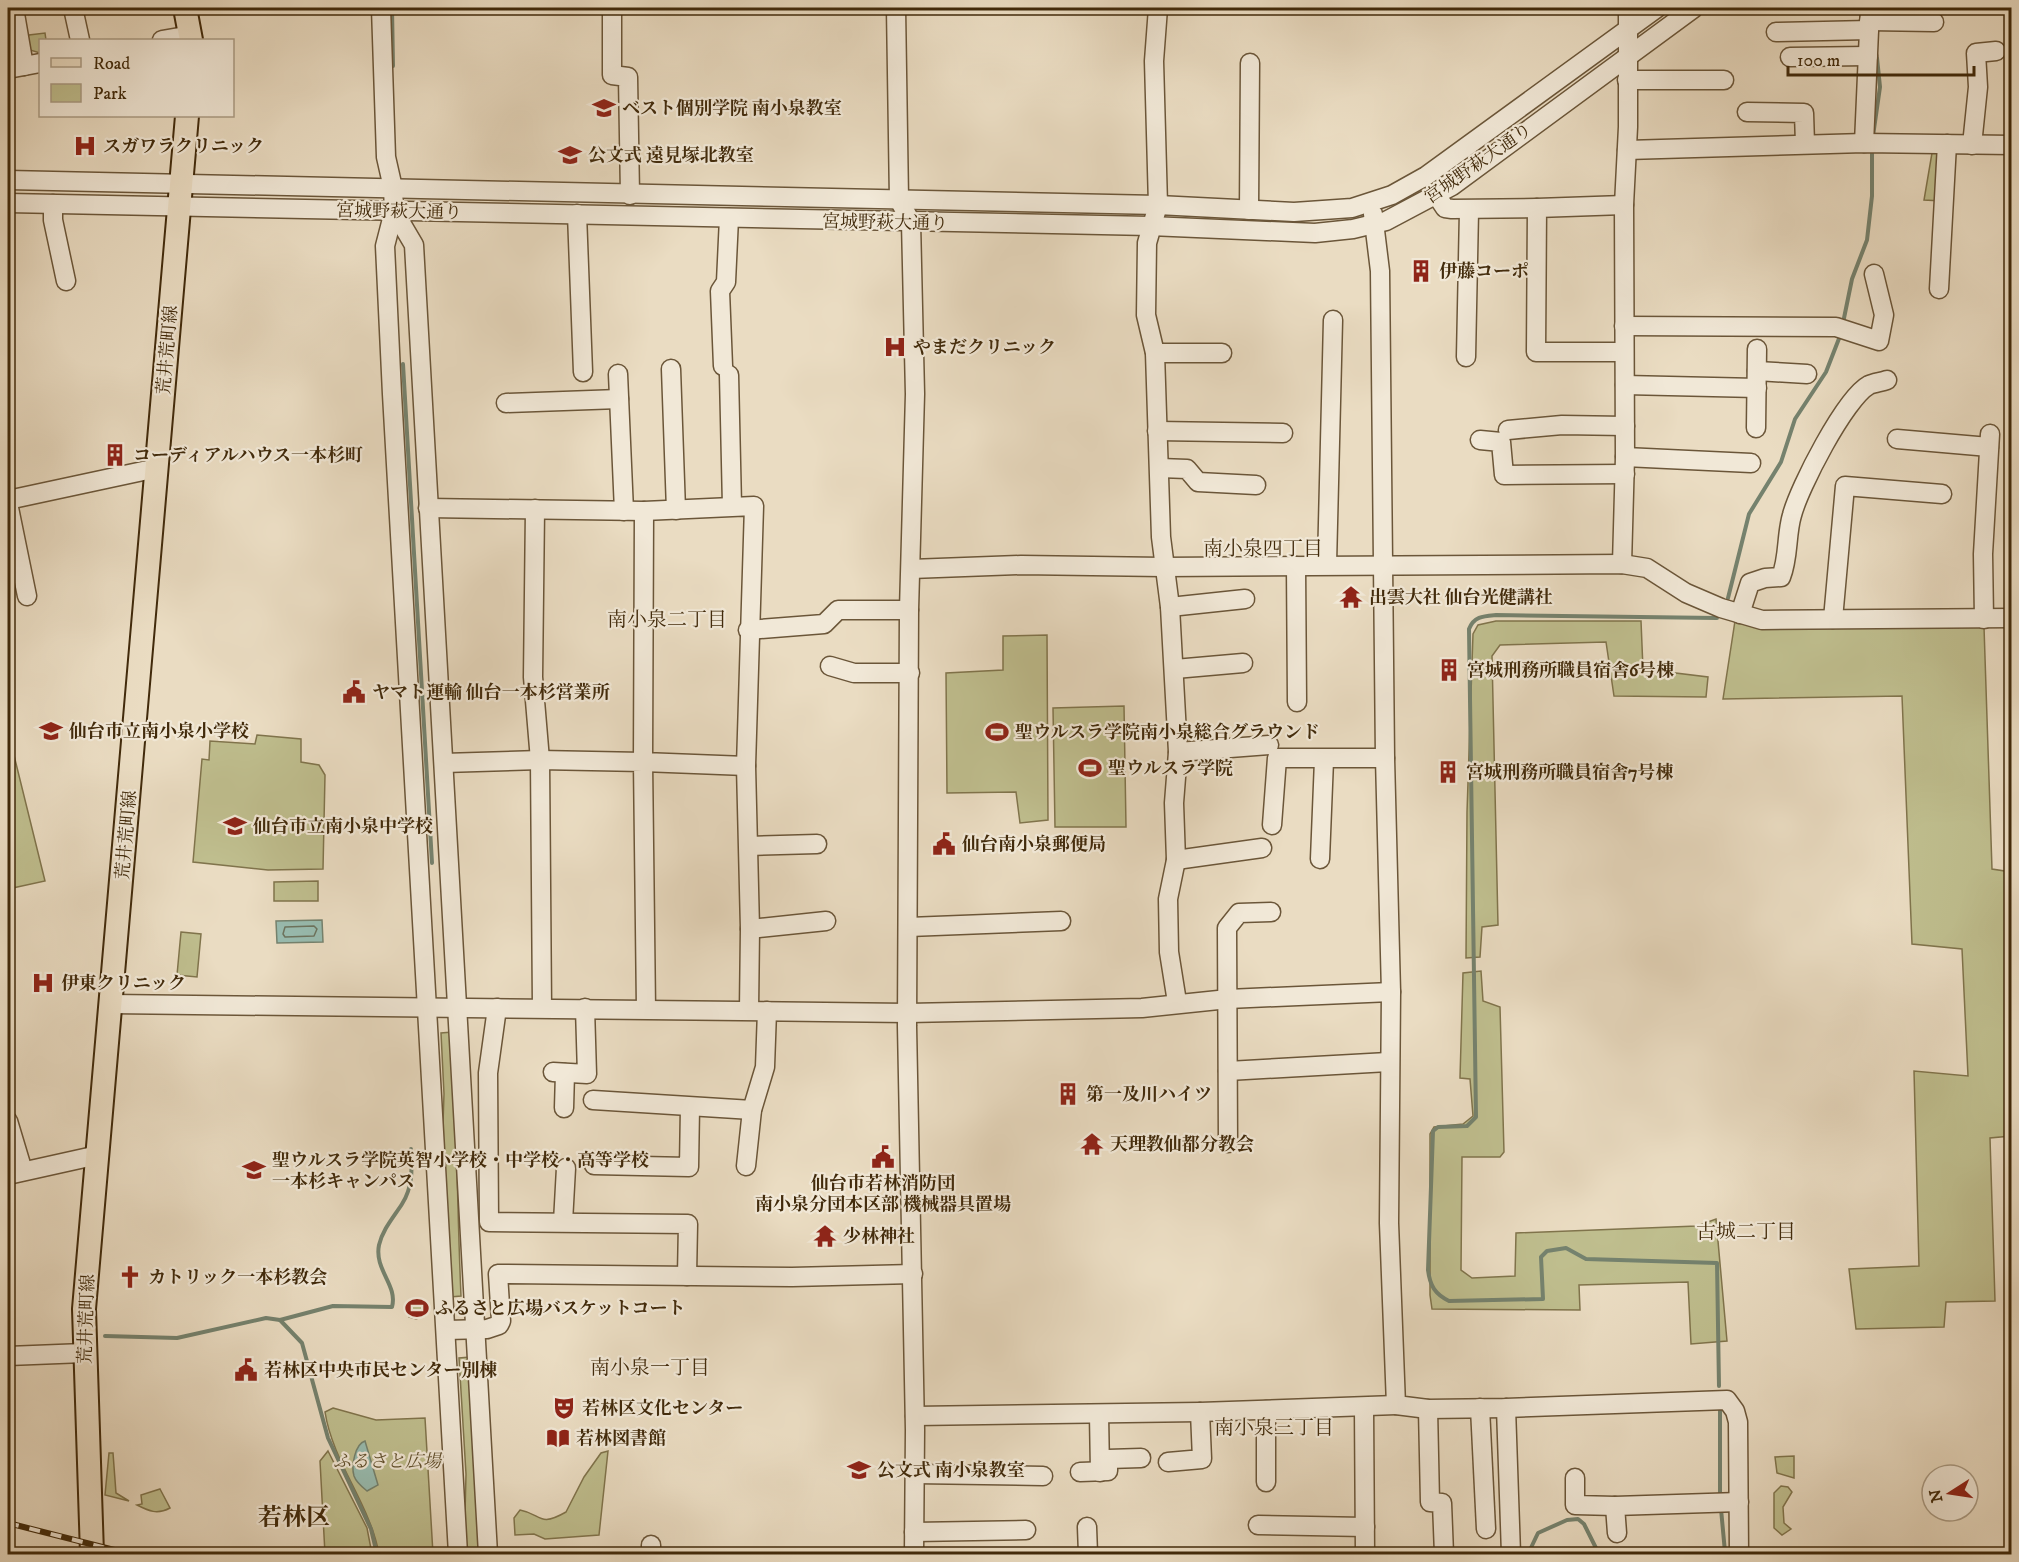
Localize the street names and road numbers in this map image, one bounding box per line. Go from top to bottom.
street label: 宮城野萩大通り [1421,119,1536,209]
street label: 宮城野萩大通り [336,200,462,224]
street label: 宮城野萩大通り [822,211,948,235]
street label: 荒井荒町線 [153,304,183,396]
street label: 荒井荒町線 [112,789,142,881]
street label: 荒井荒町線 [74,1274,100,1364]

